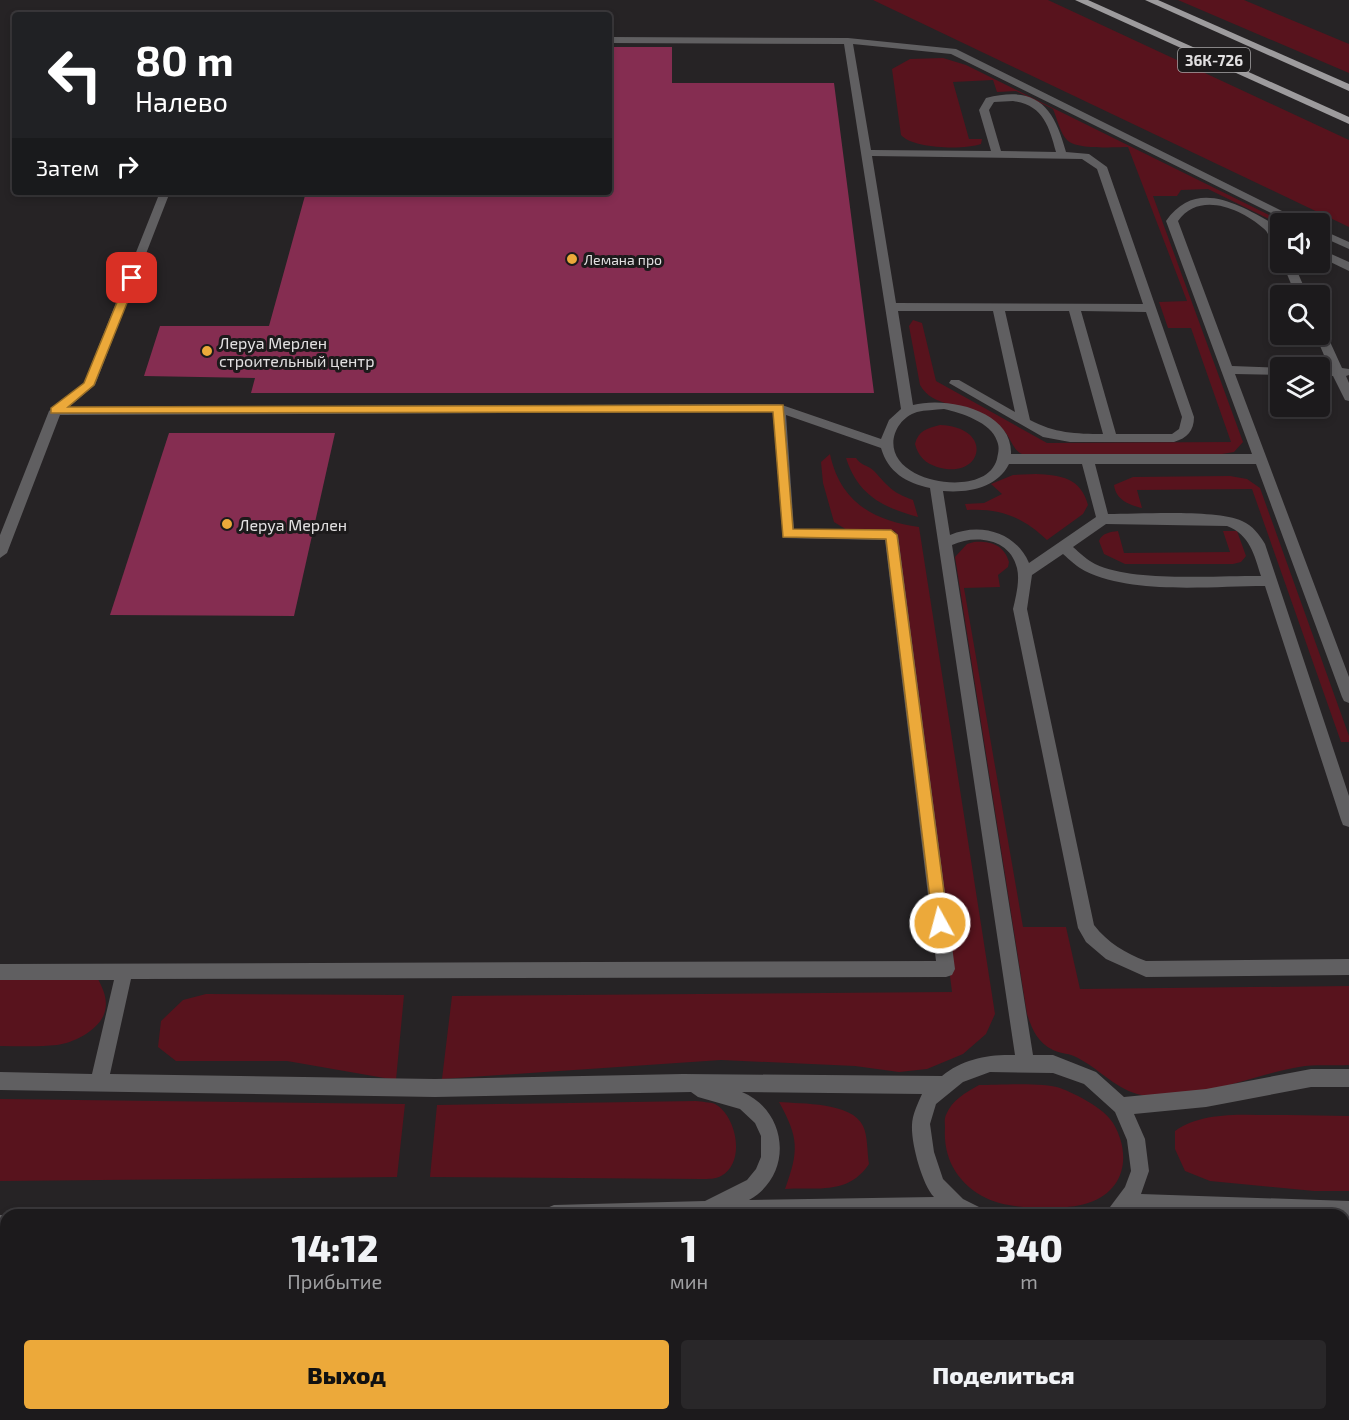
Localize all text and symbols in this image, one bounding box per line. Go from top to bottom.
text: 80 m [135,34,234,84]
icon: left [36,36,114,114]
road number: 36К-726 [1178,48,1250,72]
text: Налево [135,85,228,117]
icon: right [111,150,144,183]
text: Затем [36,154,99,180]
map controls [1270,213,1330,417]
button: sound [1270,213,1330,273]
place label: Лемана про [584,251,662,268]
pin [106,252,157,303]
marker: Лемана про [565,252,579,266]
icon: arrive [115,261,148,294]
button: search [1270,285,1330,345]
place label: Леруа Мерлен строительный центр [219,333,375,370]
marker: Леруа Мерлен строительный центр [200,344,214,358]
button: layers [1270,357,1330,417]
place label: Леруа Мерлен [239,515,347,535]
marker: Леруа Мерлен [220,517,234,531]
position arrow [908,891,972,955]
text: 14:12 [291,1226,378,1269]
text: 1 [681,1226,697,1269]
text: 340 [995,1226,1063,1269]
text: Прибытие [287,1269,382,1293]
text: мин [670,1269,708,1293]
text: m [1020,1269,1038,1293]
button: Выход [24,1340,669,1409]
button: Поделиться [681,1340,1326,1409]

